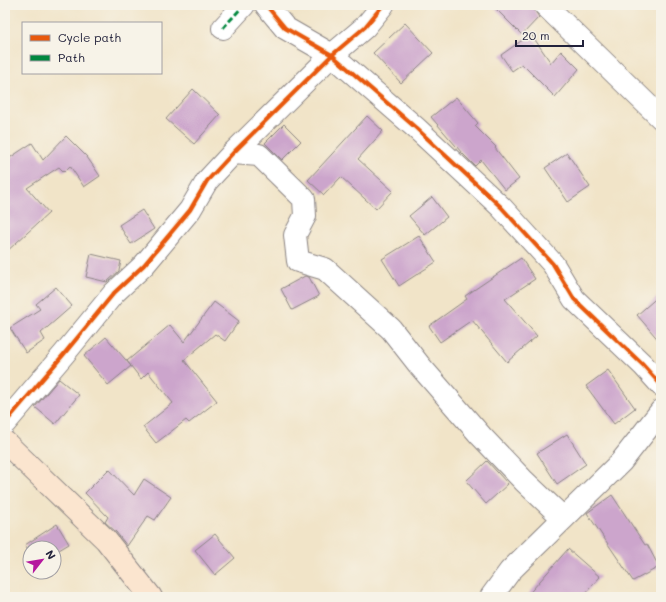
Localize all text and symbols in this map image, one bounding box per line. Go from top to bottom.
legend [22,22,162,74]
scale bar [516,22,583,48]
text: 20 m [522,27,550,43]
text: Cycle path [58,29,121,45]
text: Path [58,49,85,65]
north arrow [22,540,62,580]
text: N [42,547,60,562]

